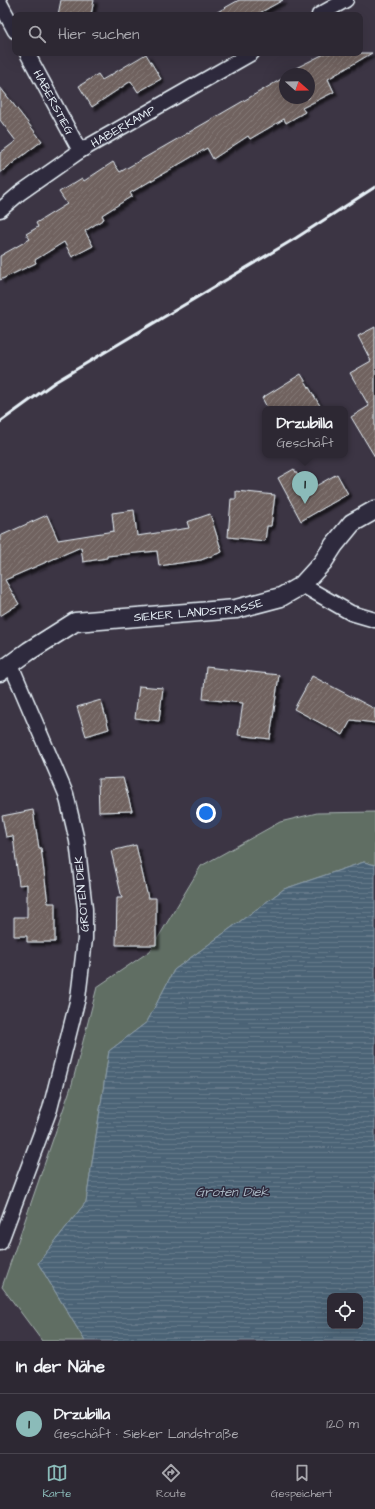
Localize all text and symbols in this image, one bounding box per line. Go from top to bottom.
search box [12,12,363,56]
icon: search [26,23,48,45]
text: Hier suchen [58,24,139,45]
street label: HABERSTIEG [29,67,78,138]
north arrow [279,68,315,104]
street label: HABERKAMP [88,101,159,152]
popup [262,406,348,458]
text: Drzubilla [277,413,333,434]
text: Geschäft [277,434,333,452]
pin: 1 [292,471,318,504]
street label: SIEKER LANDSTRASSE [133,594,264,626]
your location [196,803,216,823]
street label: GROTEN DIEK [70,855,94,932]
water label: Groten Diek [196,1183,269,1201]
map controls [327,1293,363,1329]
button: locate [327,1293,363,1329]
text: In der Nähe [16,1355,105,1379]
text: Drzubilla [54,1404,110,1425]
text: 1 [28,1415,30,1433]
text: 120 m [326,1415,359,1433]
text: Geschäft · Sieker Landstraße [54,1425,238,1443]
tab: Karte [42,1462,71,1501]
tab: Route [156,1462,186,1501]
tab: Gespeichert [271,1462,333,1501]

